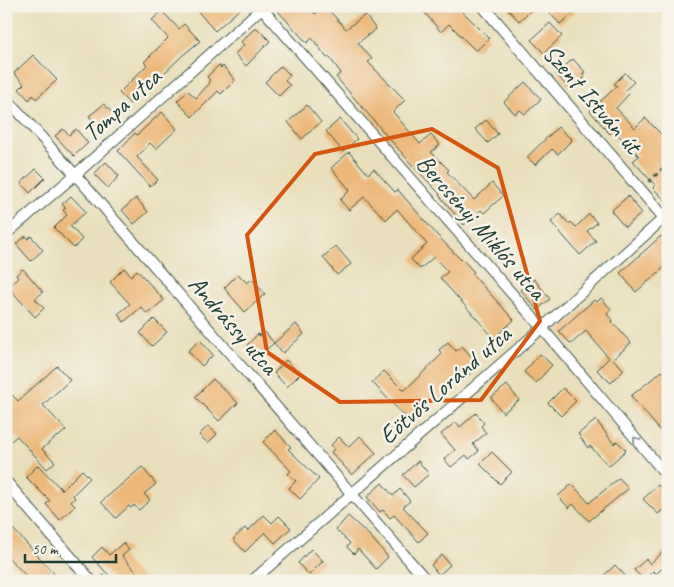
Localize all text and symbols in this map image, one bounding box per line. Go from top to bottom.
street label: Szent István út [536,38,650,162]
street label: Tompa utca [76,60,169,149]
street label: Bercsényi Miklós utca [409,148,554,308]
street label: Andrássy utca [181,269,286,383]
street label: Eötvös Loránd utca [372,318,519,451]
one-way arrow [634,437,642,446]
scale bar [25,532,116,564]
text: 50 m [32,540,59,559]

